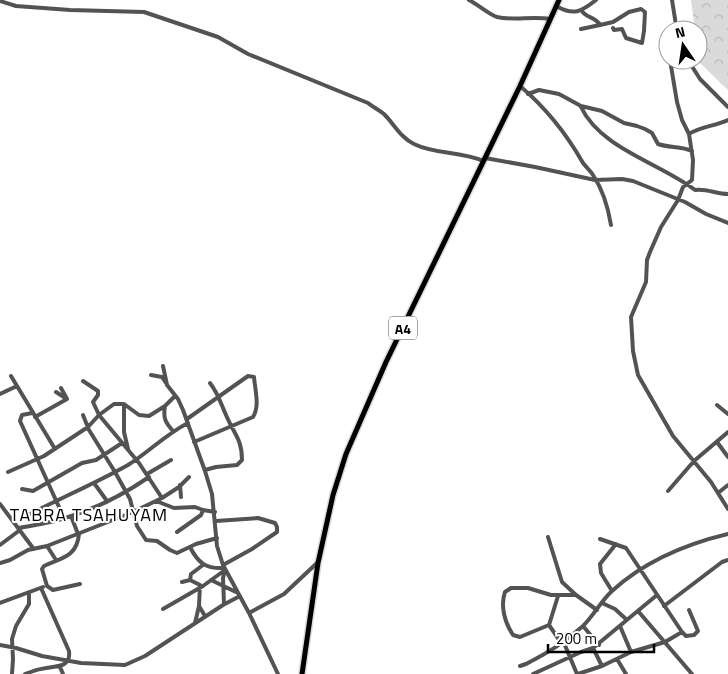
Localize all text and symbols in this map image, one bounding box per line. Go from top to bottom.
north arrow [658,20,708,70]
text: N [673,21,687,43]
road number: A4 [389,316,417,339]
district label: TABRA TSAHUYAM [10,501,168,528]
scale bar [548,622,654,654]
text: 200 m [556,627,597,650]

